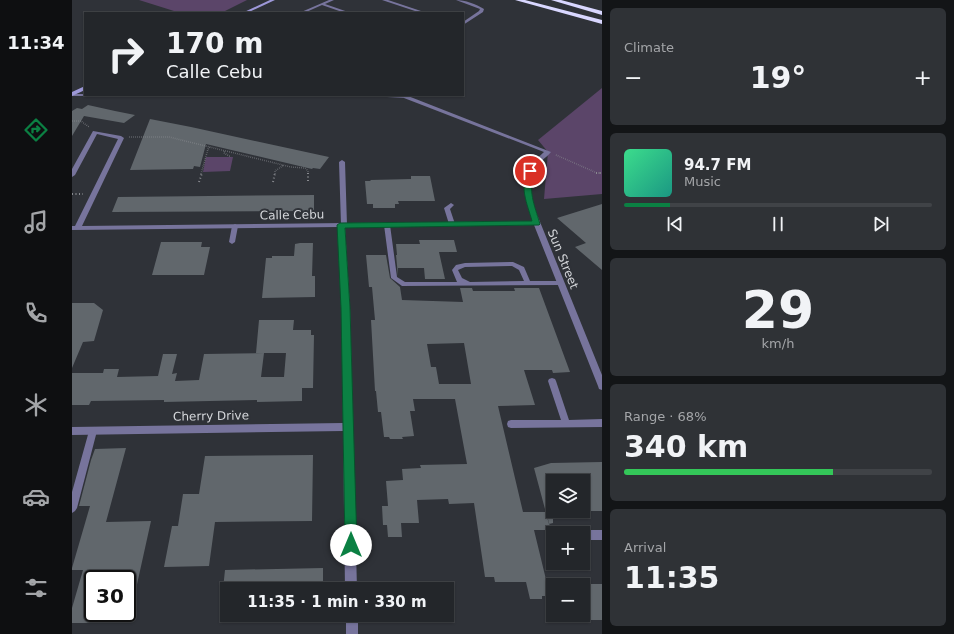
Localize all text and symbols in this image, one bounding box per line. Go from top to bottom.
text: 170 m [166,27,263,60]
icon: right [100,28,152,80]
text: 11:34 [7,32,65,53]
text: Climate [624,40,674,55]
text: 19° [750,60,806,95]
text: Calle Cebu [166,61,263,82]
text: − [624,65,642,90]
text: + [914,65,932,90]
icon: directions [22,116,50,144]
pin [513,154,547,188]
text: 94.7 FM [684,156,751,174]
icon: arrive [519,160,541,182]
text: Music [684,174,721,189]
street label: Calle Cebu [260,207,324,223]
icon: music [22,208,50,236]
icon: previous [664,213,686,235]
icon: pause [767,213,789,235]
icon: next [870,213,892,235]
street label: Sun Street [545,227,581,291]
text: 29 [742,280,814,340]
icon: phone [22,299,50,327]
text: km/h [762,336,794,351]
icon: climate [22,391,50,419]
street label: Cherry Drive [173,408,249,424]
text: Range · 68% [624,409,707,424]
text: 340 km [624,429,748,464]
map controls [546,474,590,622]
button: layers [546,474,590,518]
icon: car [22,483,50,511]
position arrow [330,524,372,566]
button: + [546,526,590,570]
text: Arrival [624,540,666,555]
text: 11:35 [624,560,720,595]
speed limit sign: 30 [84,570,136,622]
icon: filters [22,574,50,602]
button: − [546,578,590,622]
text: 11:35 · 1 min · 330 m [247,593,427,611]

